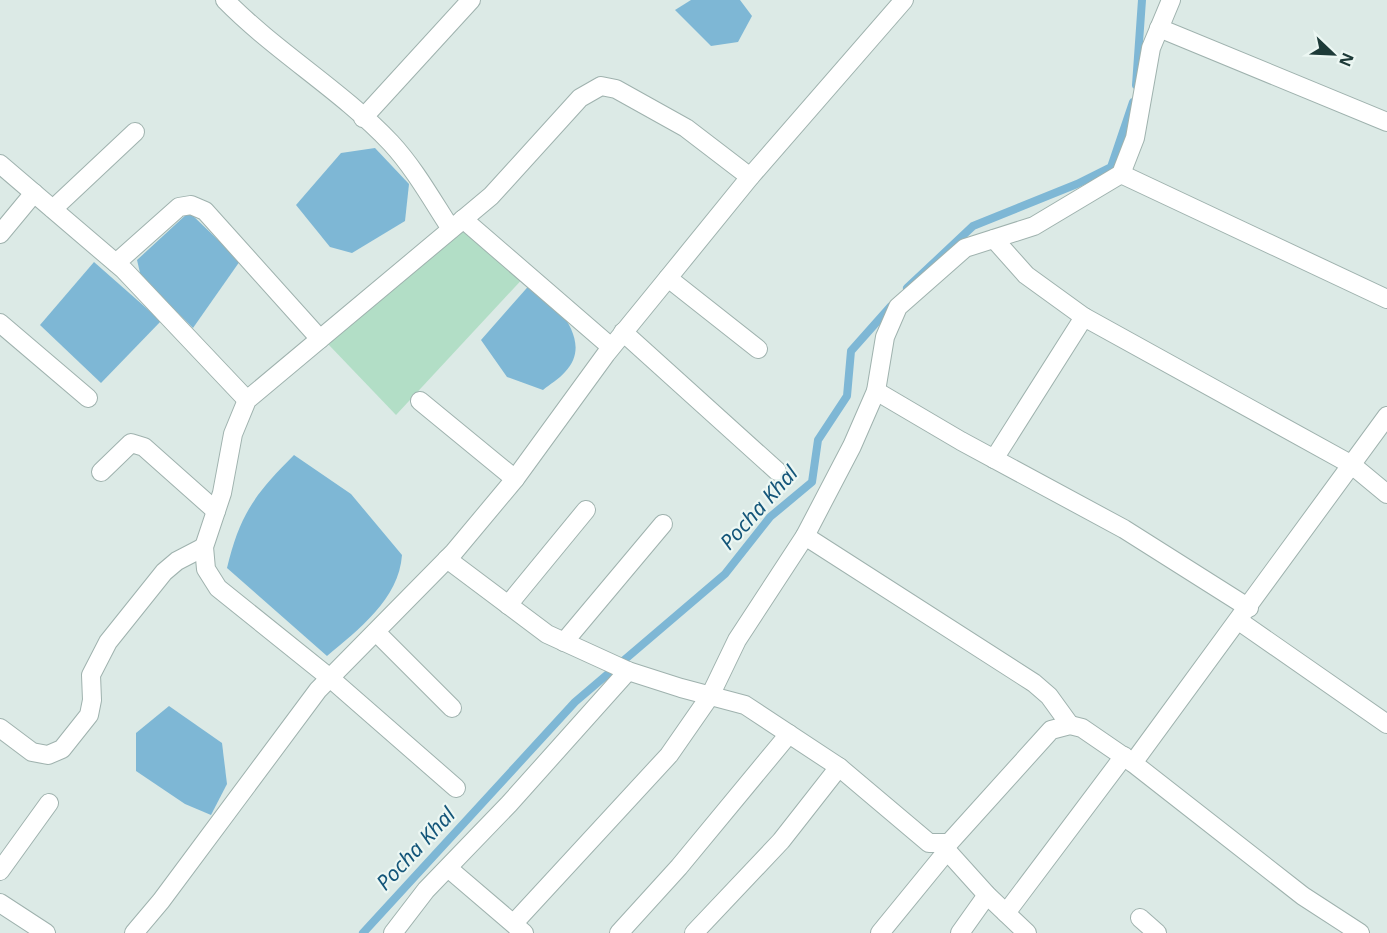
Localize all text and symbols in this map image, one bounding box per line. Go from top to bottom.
north arrow [1303,24,1363,84]
text: N [1334,50,1359,70]
water label: Pocha Khal [713,459,804,555]
water label: Pocha Khal [370,800,461,896]

